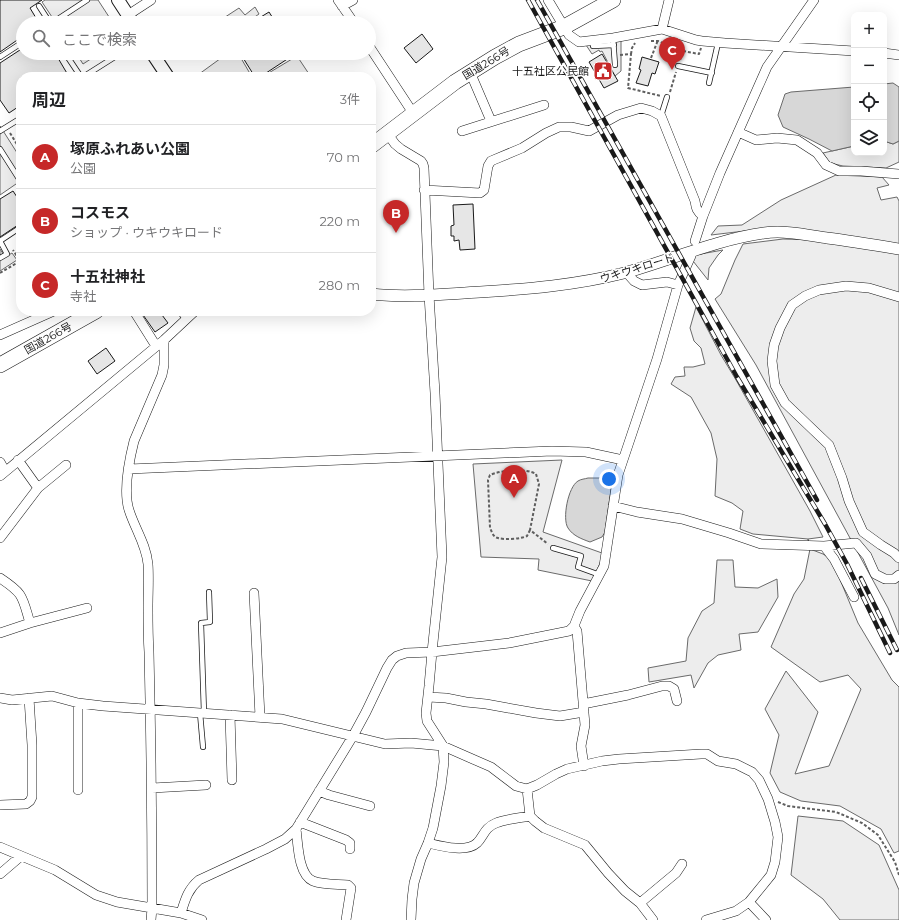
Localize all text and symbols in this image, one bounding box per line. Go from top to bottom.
map controls [851,12,887,156]
button: + [851,12,887,48]
search box [16,16,376,60]
icon: search [30,27,52,49]
text: ここで検索 [62,30,137,49]
pin: C [659,37,685,70]
street label: 国道266号 [460,43,512,83]
button: − [851,48,887,84]
public building icon: 十五社区公民館 [592,60,614,82]
place label: 十五社区公民館 [512,64,589,78]
button: locate [851,84,887,120]
text: 周辺 [32,90,66,110]
text: 3件 [340,91,360,107]
button: layers [851,120,887,156]
text: 塚原ふれあい公園 [70,139,190,158]
text: A [40,149,50,165]
text: 70 m [327,149,360,165]
text: 公園 [70,160,96,176]
pin: B [383,200,409,233]
text: コスモス [70,203,130,222]
text: B [40,213,50,229]
text: 220 m [319,213,360,229]
text: ショップ · ウキウキロード [70,224,223,240]
street label: ウキウキロード [598,250,676,286]
text: 十五社神社 [70,267,145,286]
text: C [40,277,50,293]
text: 280 m [319,277,360,293]
text: 寺社 [70,288,96,304]
street label: 国道266号 [22,319,74,357]
pin: A [501,465,527,498]
your location [599,469,619,489]

